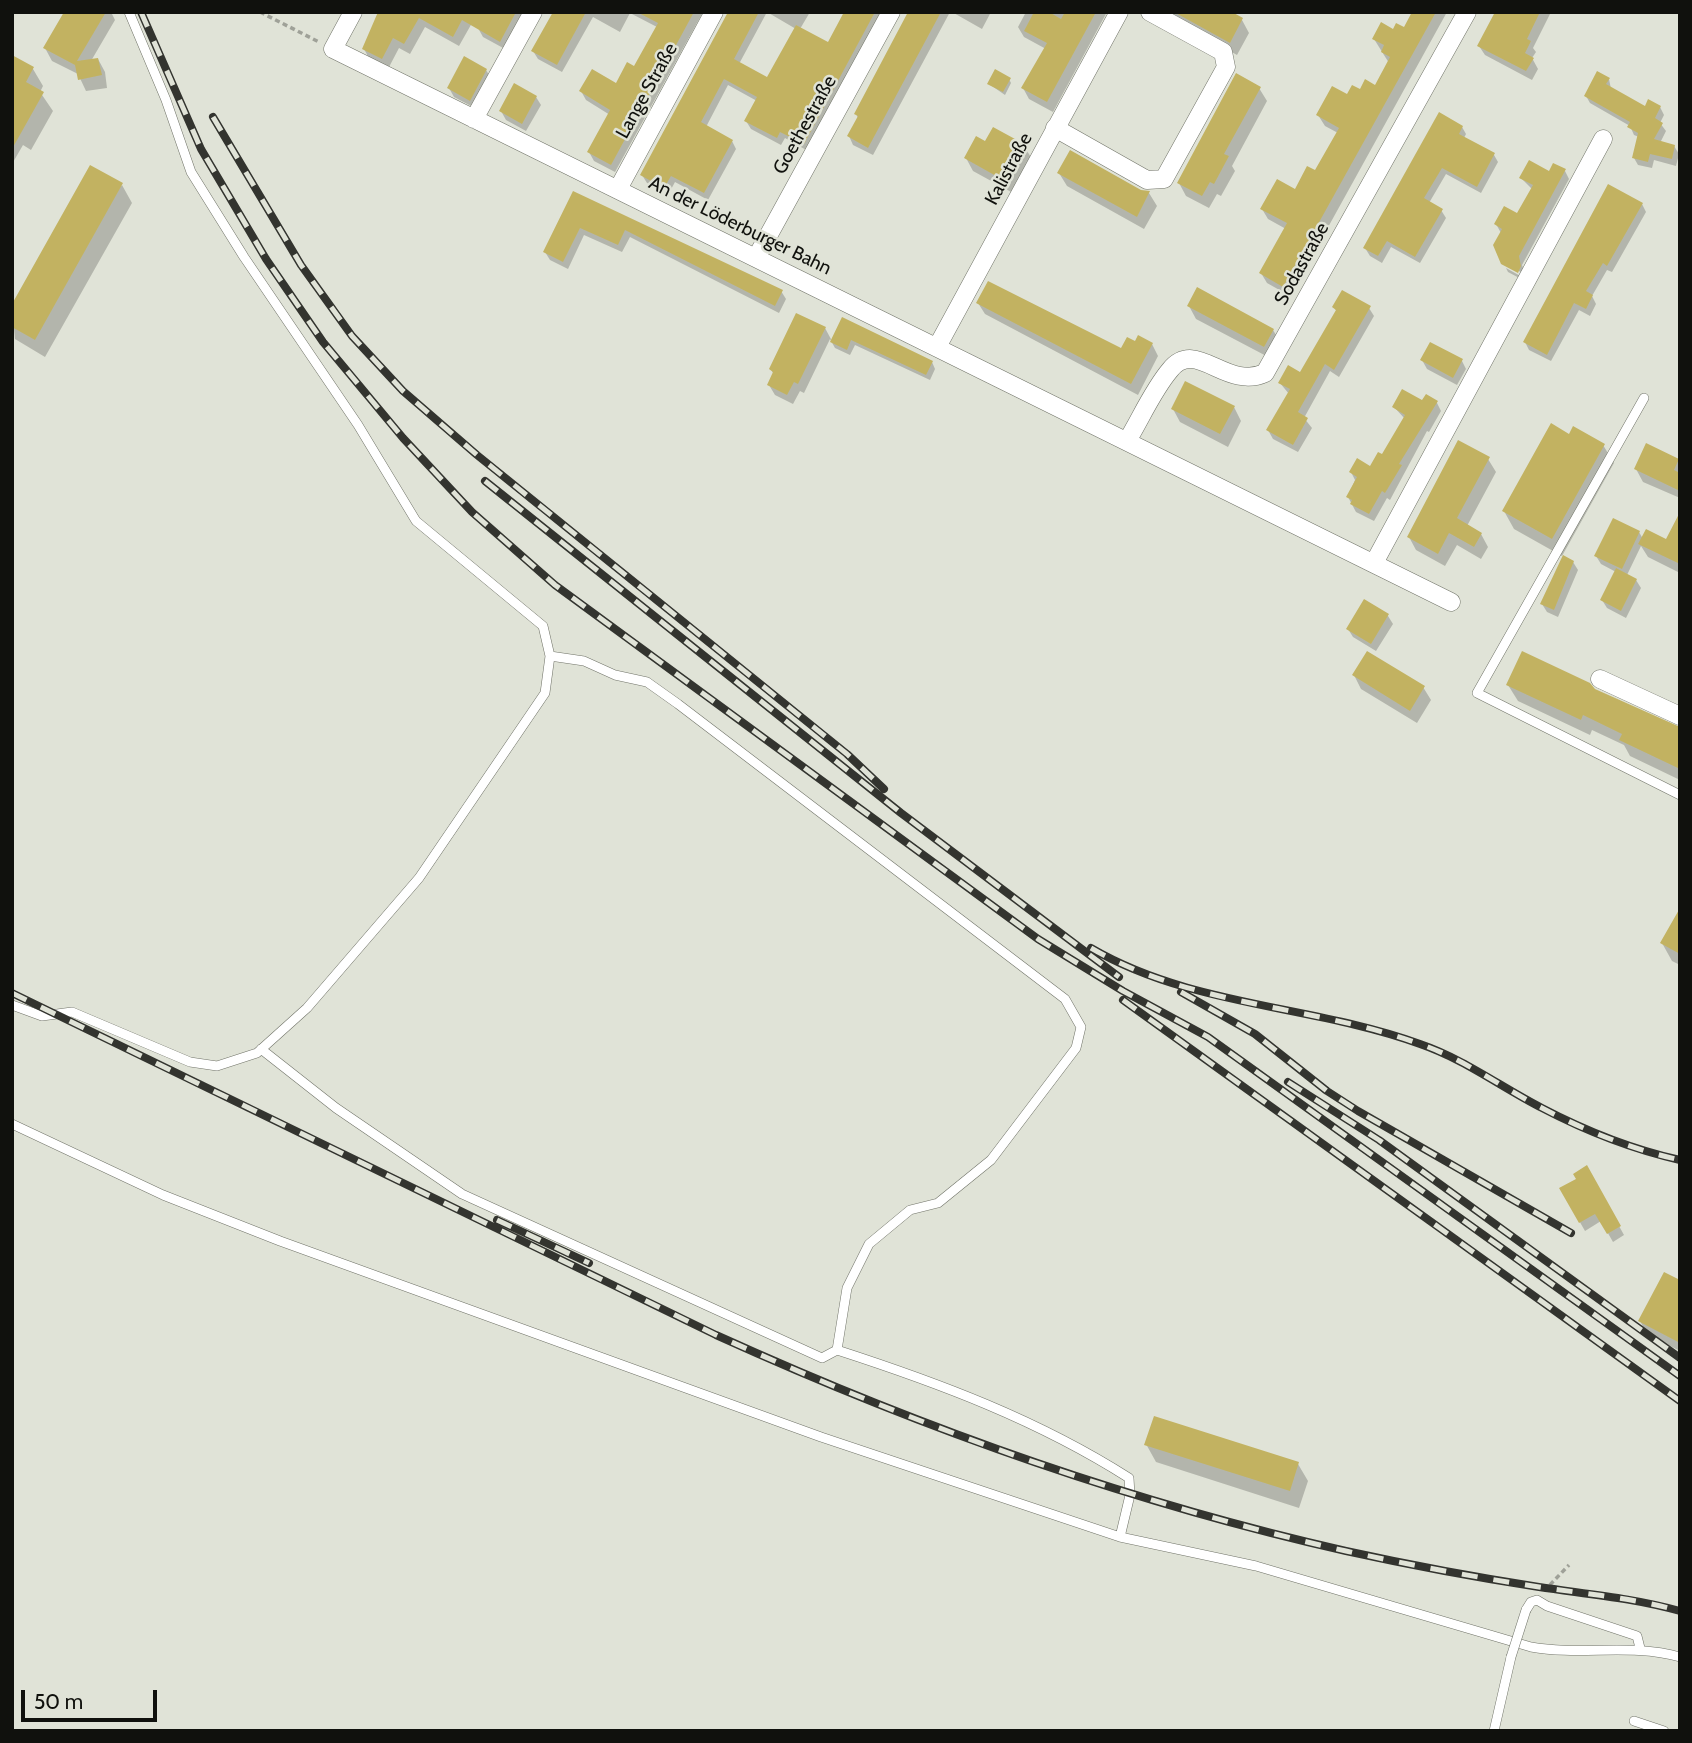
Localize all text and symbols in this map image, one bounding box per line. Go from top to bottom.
street label: Lange Straße [611,39,683,143]
street label: Goethestraße [769,72,841,178]
street label: Kalistraße [981,129,1037,209]
street label: An der Löderburger Bahn [645,172,835,280]
street label: Sodastraße [1270,219,1334,309]
scale bar [24,1676,161,1720]
text: 50 m [34,1689,83,1714]

